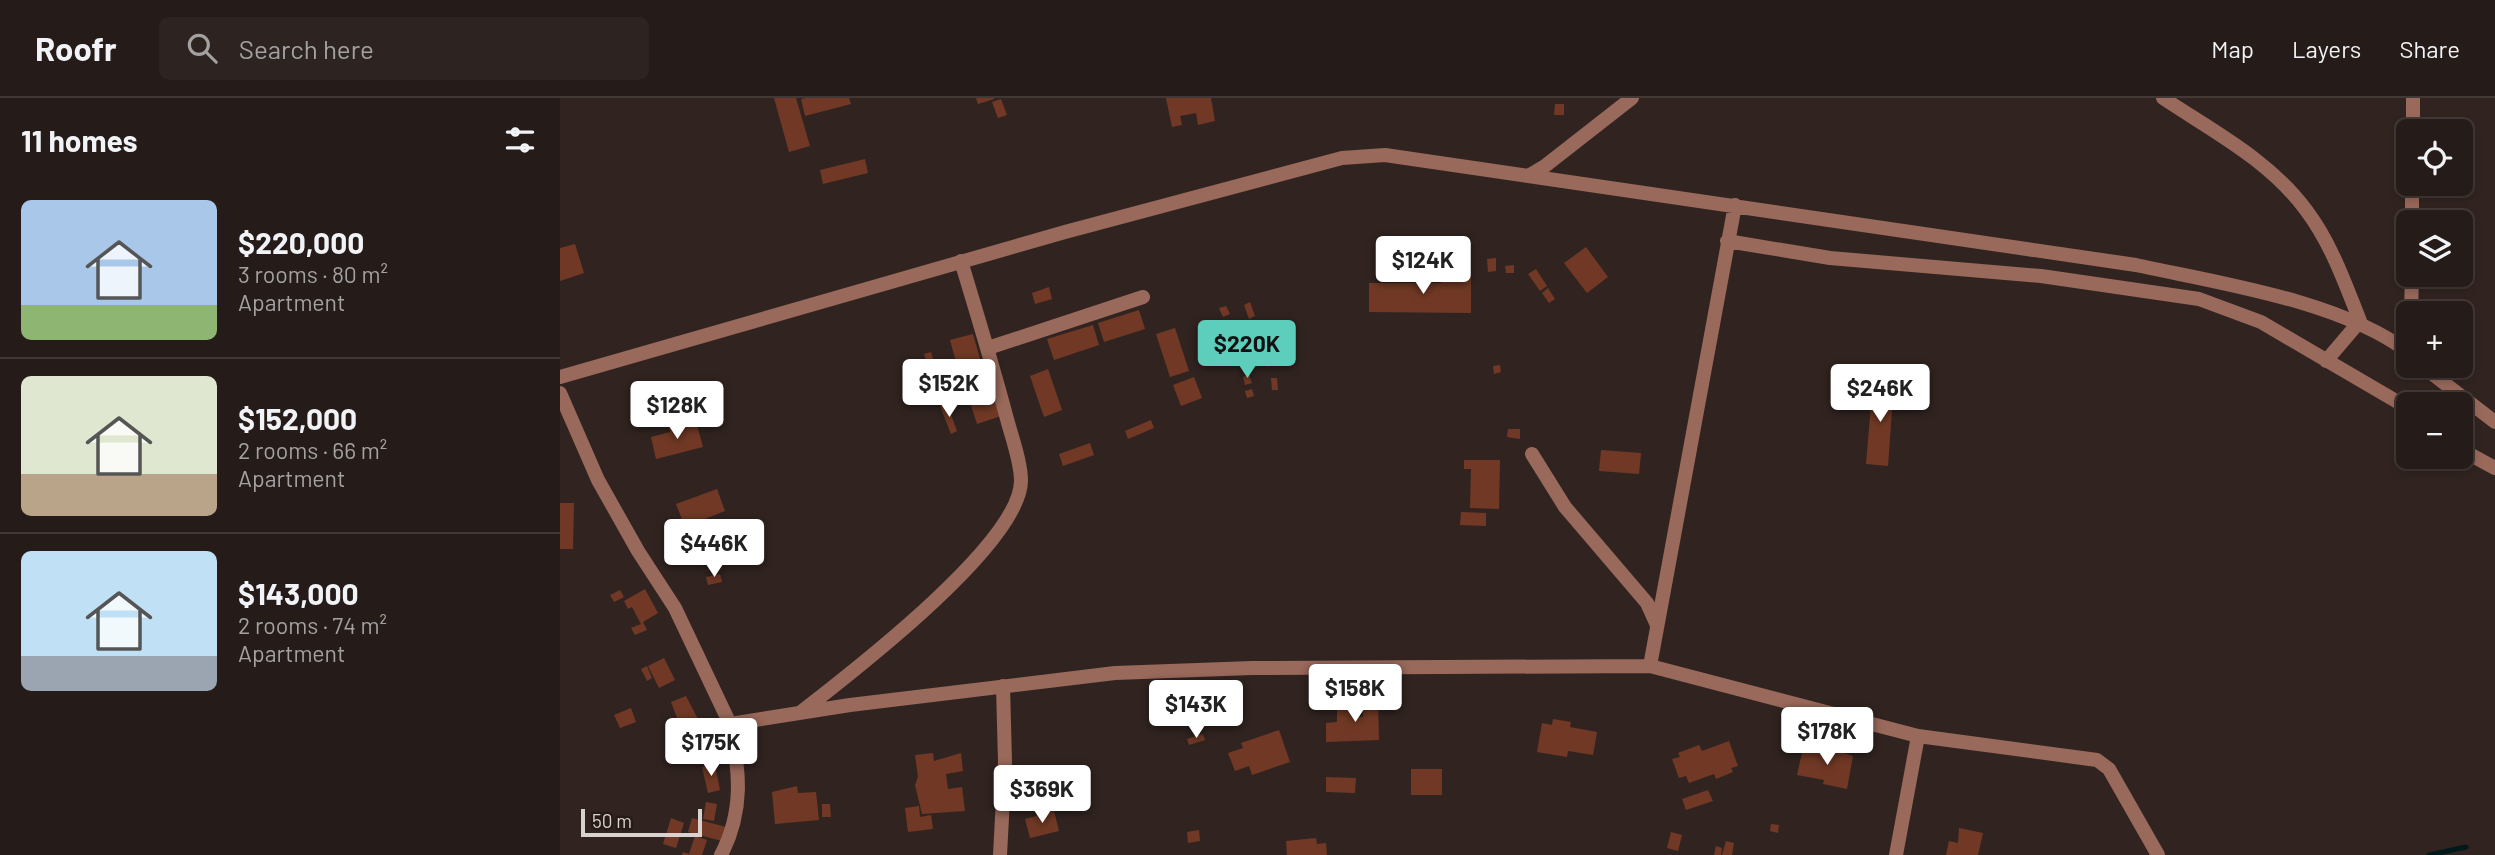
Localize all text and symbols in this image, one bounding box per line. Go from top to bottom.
search box [159,17,649,80]
text: Roofr [35,28,117,68]
icon: search [183,29,221,67]
text: Search here [239,33,374,64]
text: Map [2211,34,2254,63]
text: Layers [2292,34,2361,63]
text: Share [2399,34,2460,63]
map controls [2396,119,2473,469]
button: locate [2396,119,2473,196]
icon: filters [501,121,539,159]
text: 11 homes [21,122,138,158]
button: layers [2396,210,2473,287]
text: $220,000 [238,224,364,260]
icon: home [77,228,161,312]
pin: $124K [1374,236,1472,296]
text: $124K [1392,245,1454,273]
text: 3 rooms · 80 m² [238,260,388,288]
text: Apartment [238,288,345,316]
button: + [2396,301,2473,378]
pin: $220K [1198,320,1296,380]
text: $220K [1214,329,1280,357]
pin: $152K [900,360,998,419]
pin: $246K [1831,364,1929,424]
text: $152K [919,368,979,396]
text: $246K [1847,373,1913,401]
pin: $128K [628,382,726,441]
text: $128K [646,390,708,418]
button: − [2396,392,2473,469]
text: $152,000 [238,400,357,436]
icon: home [77,404,161,488]
text: 2 rooms · 66 m² [238,436,387,464]
text: Apartment [238,464,345,492]
pin: $446K [665,519,763,579]
text: $446K [680,528,748,556]
text: $143,000 [238,575,359,611]
icon: home [77,579,161,663]
text: 2 rooms · 74 m² [238,611,387,639]
text: Apartment [238,639,345,667]
pin: $158K [1306,664,1404,724]
text: $158K [1325,673,1385,701]
pin: $143K [1147,680,1245,740]
text: $143K [1165,689,1227,717]
pin: $178K [1778,708,1876,767]
text: $178K [1797,716,1857,744]
pin: $175K [662,718,760,778]
text: $175K [681,727,741,755]
pin: $369K [993,766,1091,825]
text: $369K [1010,774,1074,802]
scale bar [581,806,702,838]
text: 50 m [592,809,632,832]

